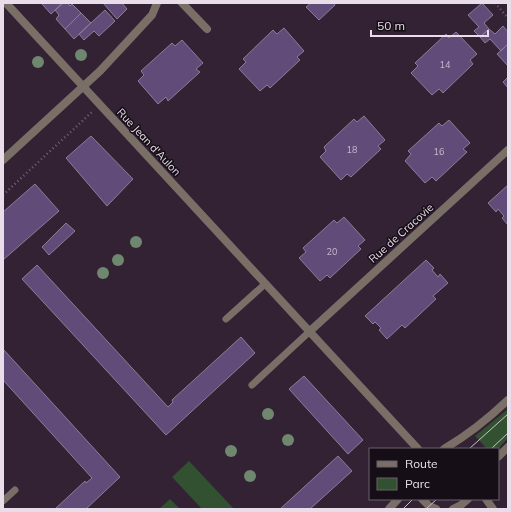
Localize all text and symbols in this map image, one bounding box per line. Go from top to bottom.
scale bar [371,12,488,38]
text: 50 m [377,18,405,33]
house number: 14 [440,59,451,70]
street label: Rue Jean d'Aulon [114,105,184,179]
house number: 18 [347,144,357,155]
house number: 16 [434,146,444,157]
street label: Rue de Cracovie [366,200,436,266]
house number: 20 [327,246,337,257]
legend [369,448,499,500]
text: Route [405,456,438,471]
text: Parc [405,476,430,491]

